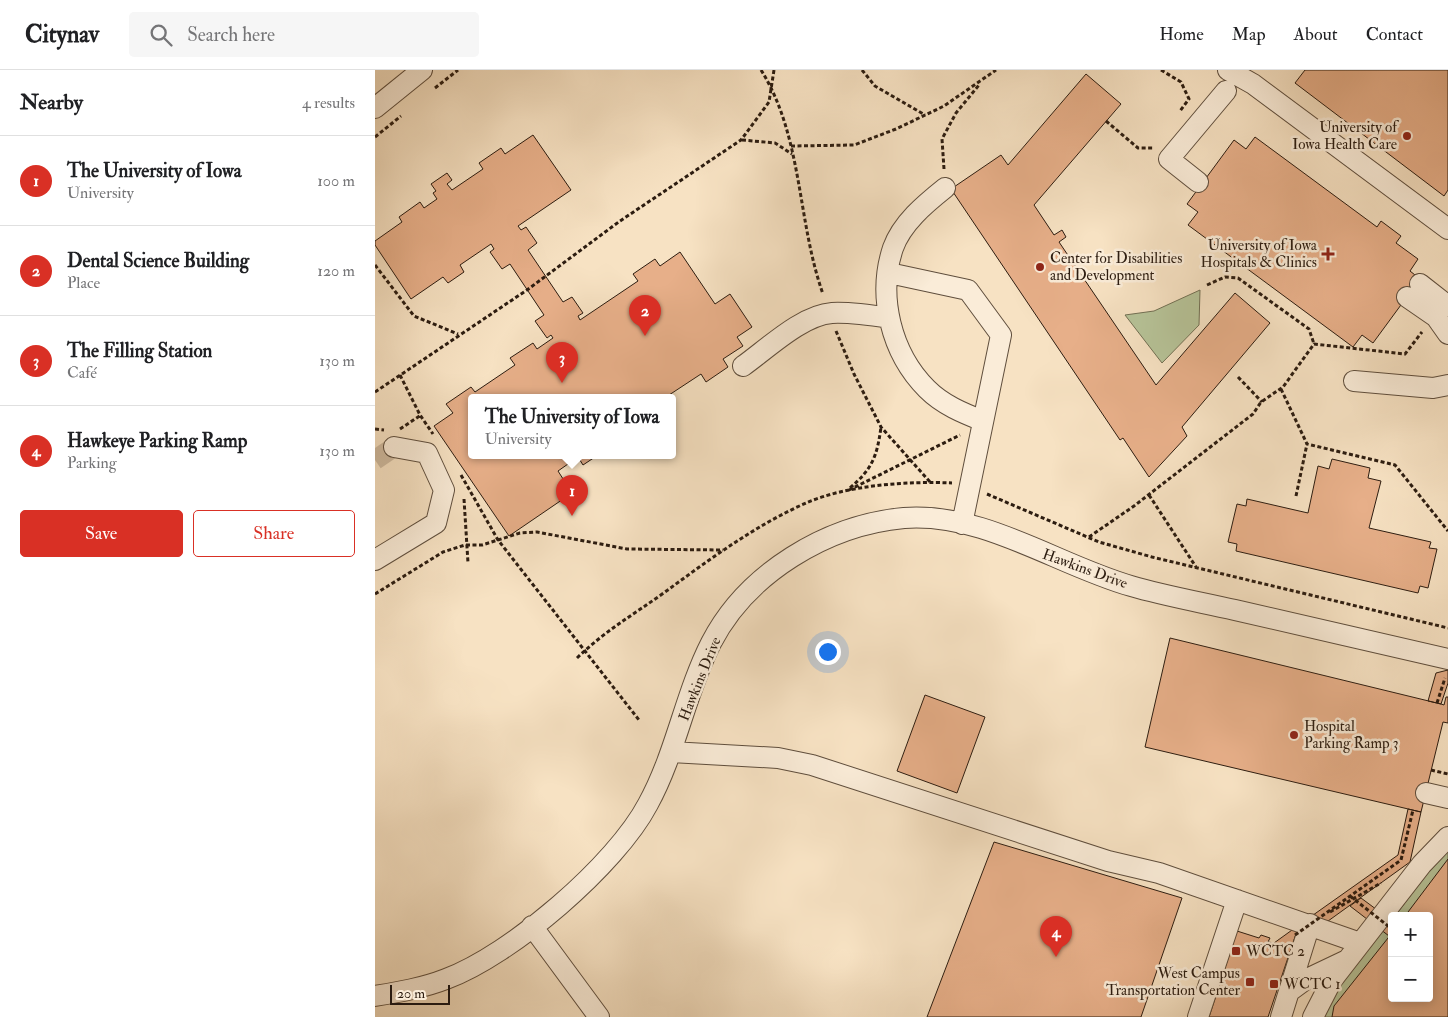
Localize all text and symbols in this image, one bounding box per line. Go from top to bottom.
search box [129,12,479,57]
text: Citynav [25,19,99,50]
icon: search [147,21,175,49]
text: Search here [187,23,275,47]
text: Home [1159,23,1204,46]
text: Map [1232,23,1266,46]
text: About [1294,23,1338,46]
text: Contact [1366,23,1423,46]
text: Nearby [20,89,83,116]
text: 4 results [302,93,355,113]
place label: University of Iowa Health Care [1292,118,1399,154]
marker: University of Iowa Health Care [1401,130,1413,142]
text: The University of Iowa [67,159,242,183]
text: 1 [33,171,39,191]
text: 100 m [317,171,355,191]
text: University [67,183,134,203]
place label: University of Iowa Hospitals & Clinics [1201,236,1318,273]
marker: University of Iowa Hospitals & Clinics [1321,247,1335,261]
text: Dental Science Building [67,249,249,273]
place label: Center for Disabilities and Development [1050,249,1182,286]
text: 2 [32,261,40,281]
text: 120 m [317,261,355,281]
marker: Center for Disabilities and Development [1034,261,1046,273]
text: Place [67,273,100,293]
pin: 2 [629,295,661,336]
text: The Filling Station [67,339,212,363]
pin: 3 [546,342,578,383]
text: 3 [33,351,39,371]
text: 130 m [319,351,355,371]
text: Café [67,363,97,383]
popup [468,394,676,459]
text: The University of Iowa [485,405,659,429]
text: Hawkeye Parking Ramp [67,429,247,453]
text: University [485,429,551,449]
text: 4 [32,441,40,461]
text: 130 m [319,441,355,461]
text: Parking [67,453,117,473]
pin: 1 [556,475,588,516]
button: Save [20,510,183,557]
button: Share [193,510,355,557]
street label: Hawkins Drive [1040,545,1130,593]
street label: Hawkins Drive [675,634,725,724]
your location [815,639,841,665]
place label: Hospital Parking Ramp 3 [1304,717,1399,754]
marker: Hospital Parking Ramp 3 [1288,729,1300,741]
map controls [1388,912,1433,1002]
button: + [1388,912,1433,957]
pin: 4 [1040,916,1072,957]
place label: WCTC 2 [1245,942,1305,961]
marker: WCTC 2 [1230,945,1242,957]
button: − [1388,957,1433,1002]
place label: West Campus Transportation Center [1106,964,1240,1001]
place label: WCTC 1 [1283,975,1341,994]
marker: West Campus Transportation Center [1244,976,1256,988]
marker: WCTC 1 [1268,978,1280,990]
scale bar [390,982,450,1005]
text: 20 m [397,985,425,1002]

